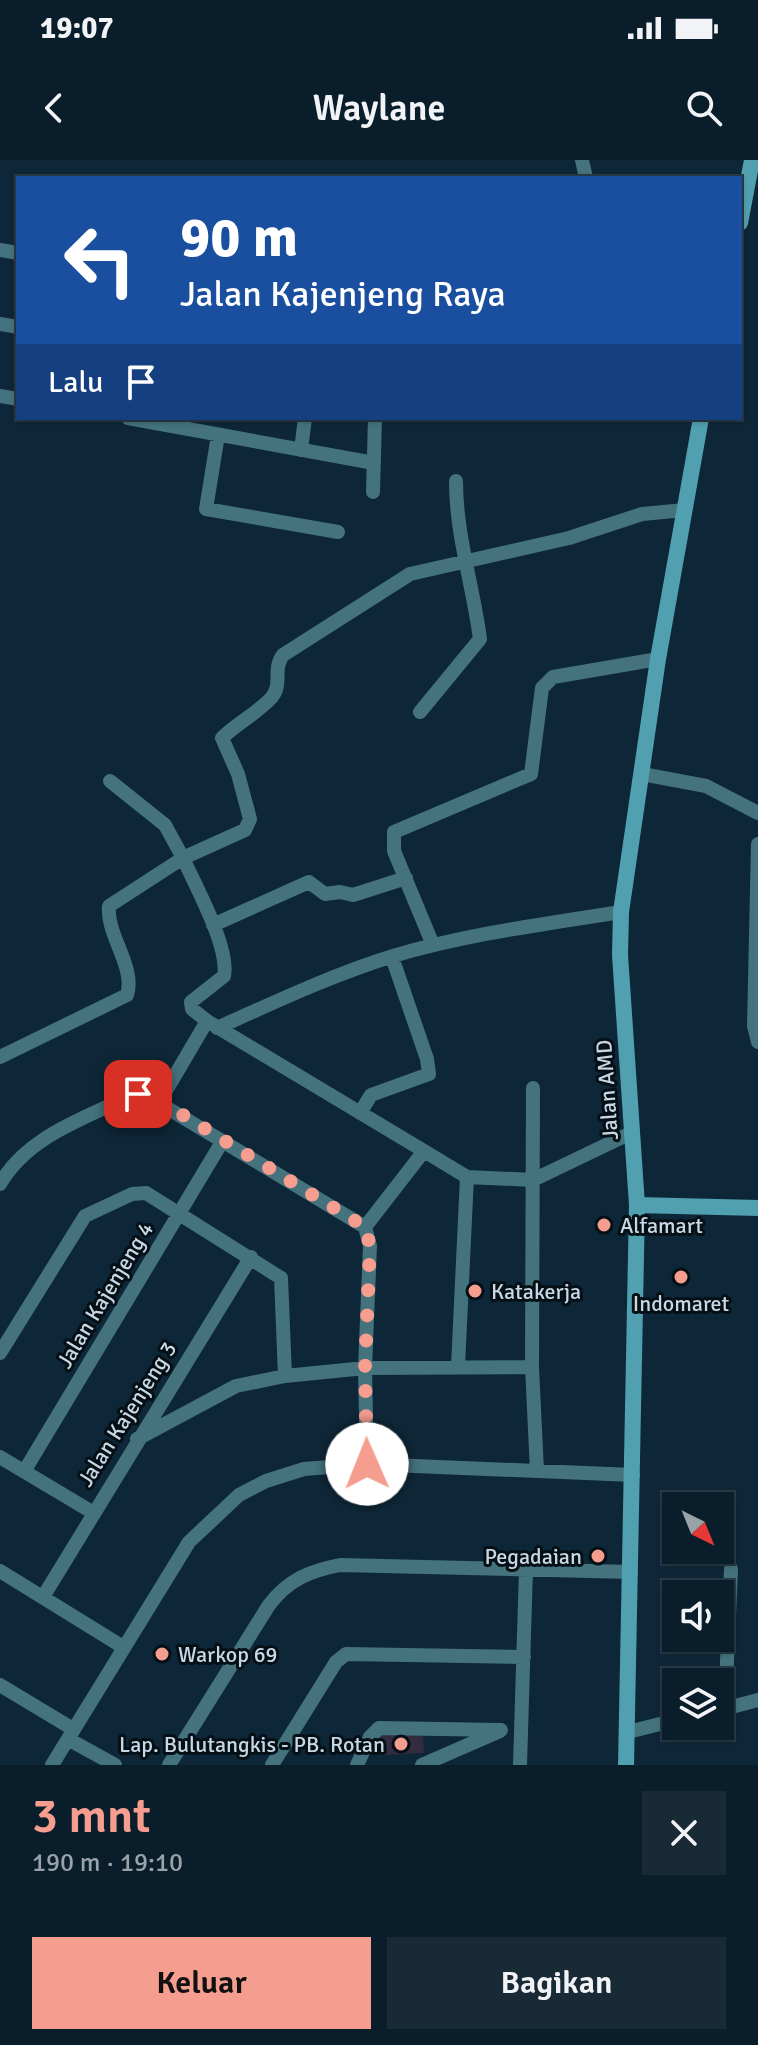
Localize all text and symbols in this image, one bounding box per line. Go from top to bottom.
text: 19:07 [40,10,114,47]
icon: back [32,86,76,130]
text: Waylane [313,86,445,131]
icon: search [682,86,726,130]
text: 90 m [180,203,298,272]
icon: left [48,208,152,312]
text: Jalan Kajenjeng Raya [180,272,506,317]
icon: arrive [119,360,163,404]
text: Lalu [48,364,103,401]
street label: Jalan AMD [590,1039,624,1141]
pin [104,1060,172,1128]
icon: arrive [116,1072,160,1116]
place label: Alfamart [620,1212,703,1239]
marker: Alfamart [595,1216,613,1234]
street label: Jalan Kajenjeng 4 [51,1217,159,1373]
marker: Indomaret [672,1268,690,1286]
place label: Katakerja [491,1278,581,1305]
marker: Katakerja [466,1282,484,1300]
place label: Indomaret [633,1290,730,1317]
street label: Jalan Kajenjeng 3 [72,1337,182,1491]
position arrow [325,1422,409,1506]
north arrow [662,1492,734,1564]
map controls [662,1492,734,1740]
place label: Pegadaian [484,1543,582,1570]
marker: Pegadaian [589,1547,607,1565]
button: sound [662,1580,734,1652]
place label: Warkop 69 [178,1641,277,1668]
marker: Warkop 69 [153,1645,171,1663]
button: layers [662,1668,734,1740]
place label: Lap. Bulutangkis - PB. Rotan [119,1731,385,1758]
marker: Lap. Bulutangkis - PB. Rotan [392,1735,410,1753]
text: 3 mnt [32,1787,151,1846]
button: close [642,1791,726,1875]
text: 190 m · 19:10 [32,1847,183,1879]
button: Keluar [32,1937,371,2029]
button: Bagikan [387,1937,726,2029]

